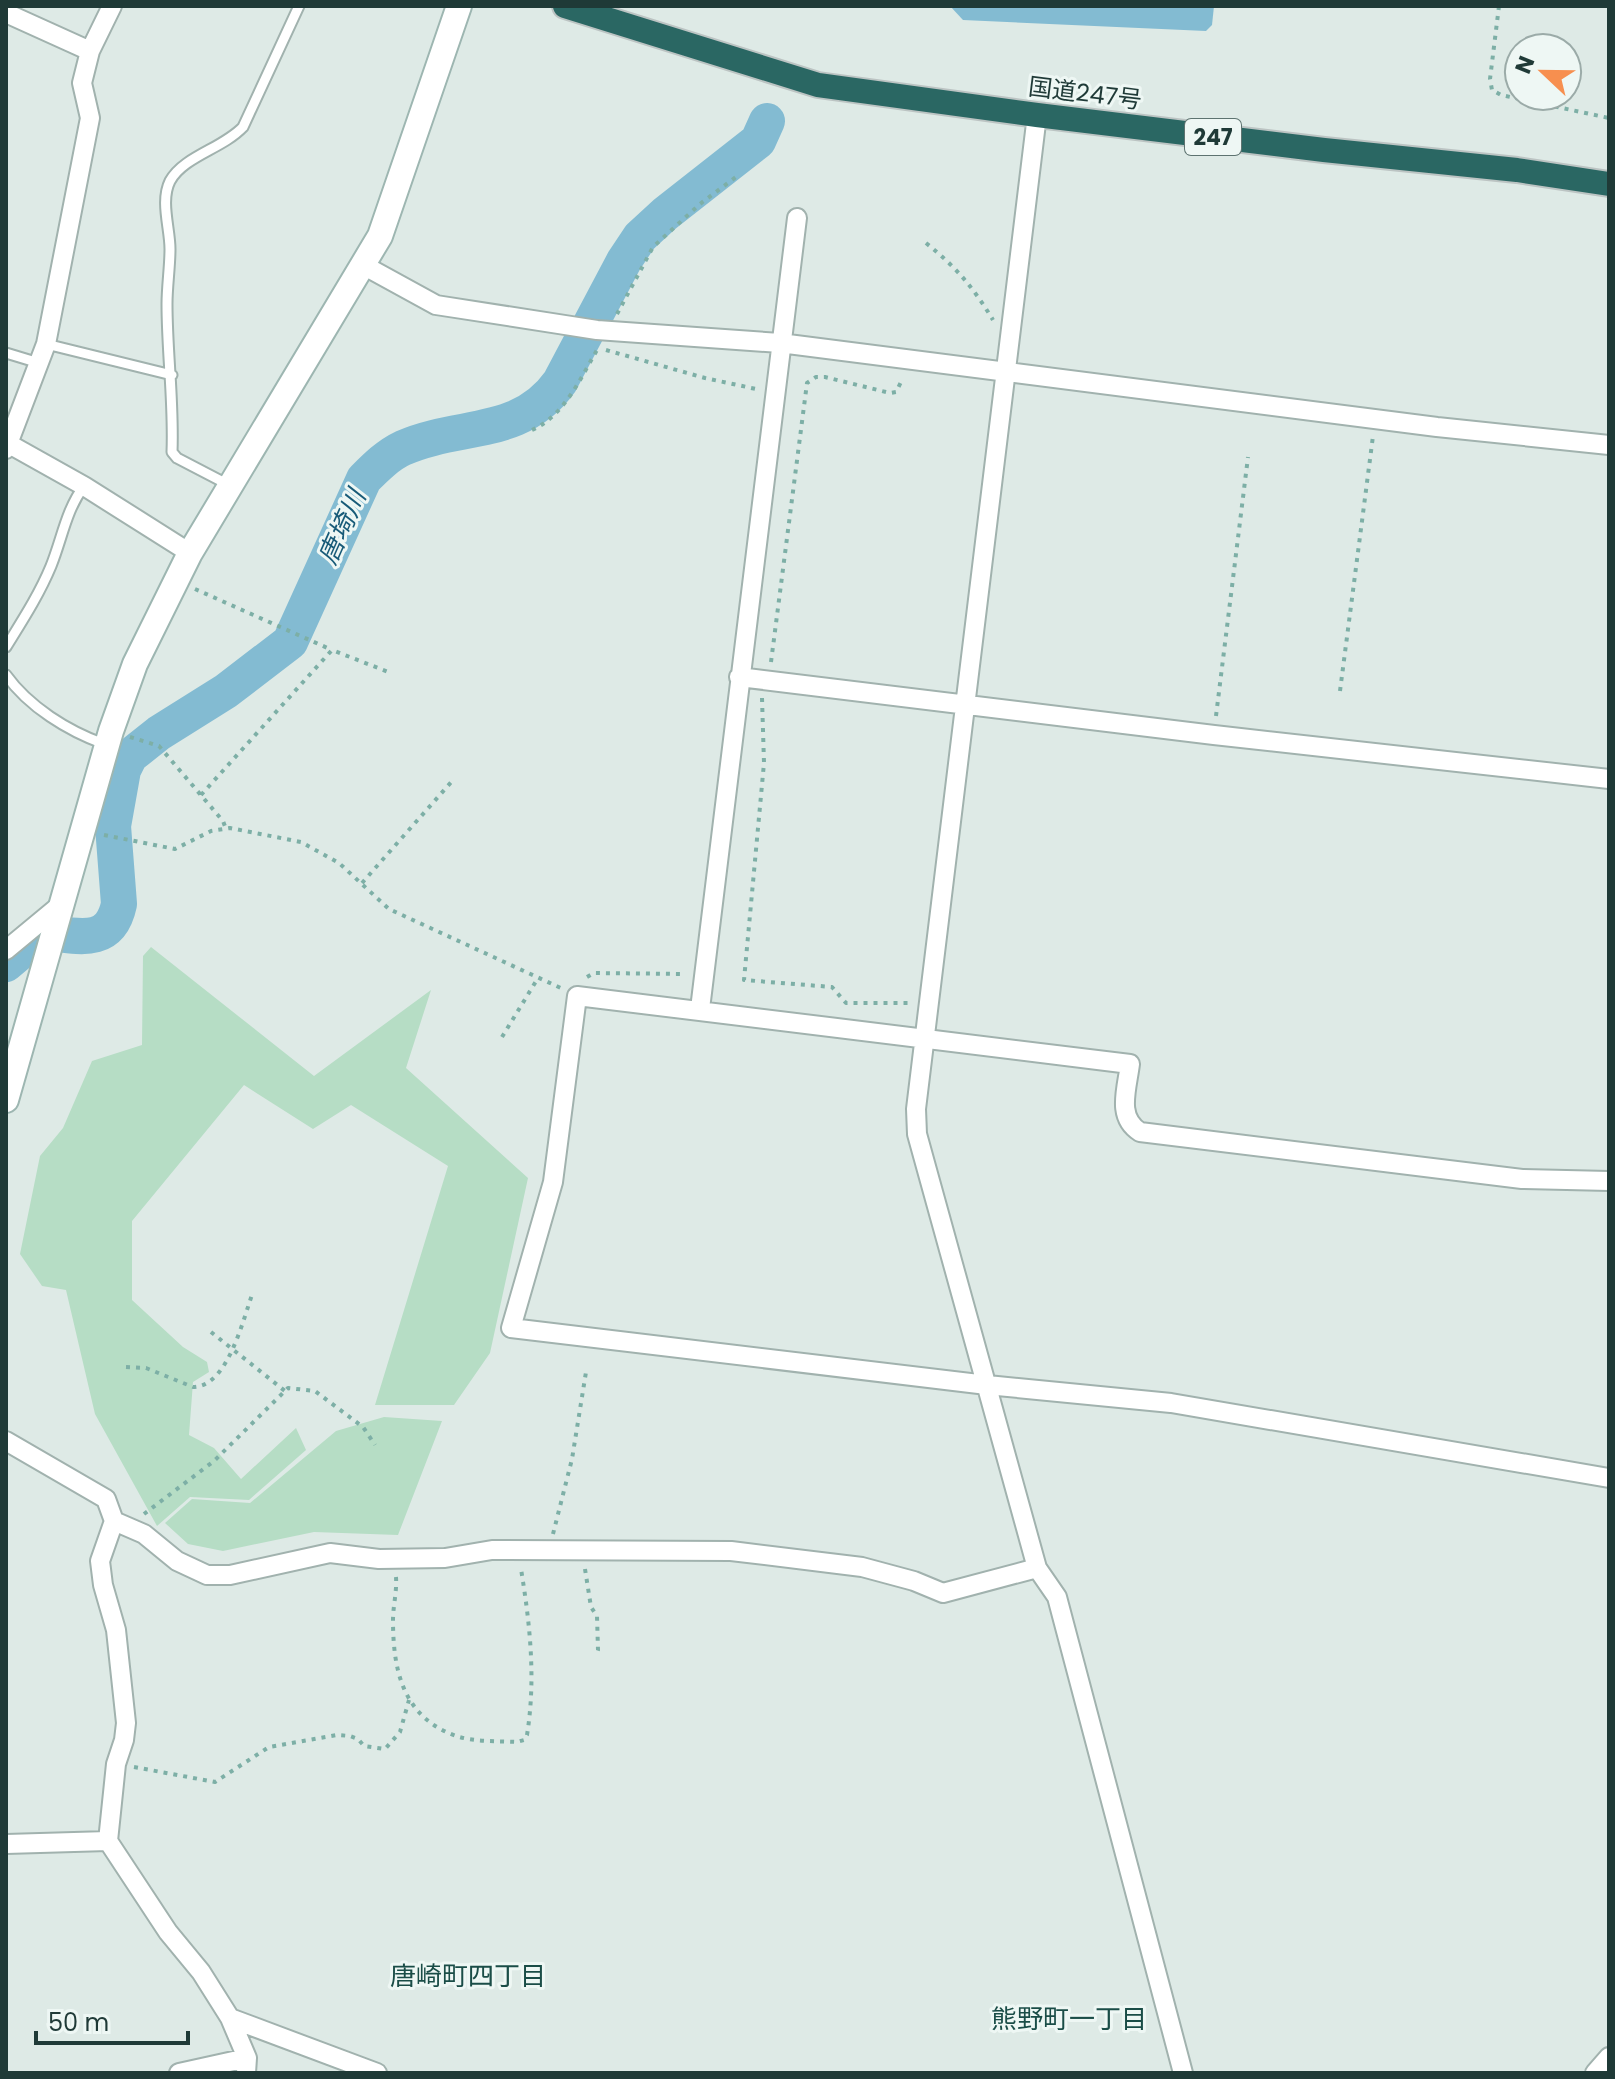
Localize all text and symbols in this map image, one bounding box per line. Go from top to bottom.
north arrow [1503,32,1583,112]
text: N [1507,51,1542,78]
street label: 国道247号 [1026,70,1144,116]
road number: 247 [1185,119,1241,155]
water label: 唐埼川 [310,481,376,570]
district label: 唐崎町四丁目 [390,1958,546,1994]
scale bar [36,1995,188,2045]
district label: 熊野町一丁目 [991,2001,1147,2037]
text: 50 m [48,2006,109,2039]

